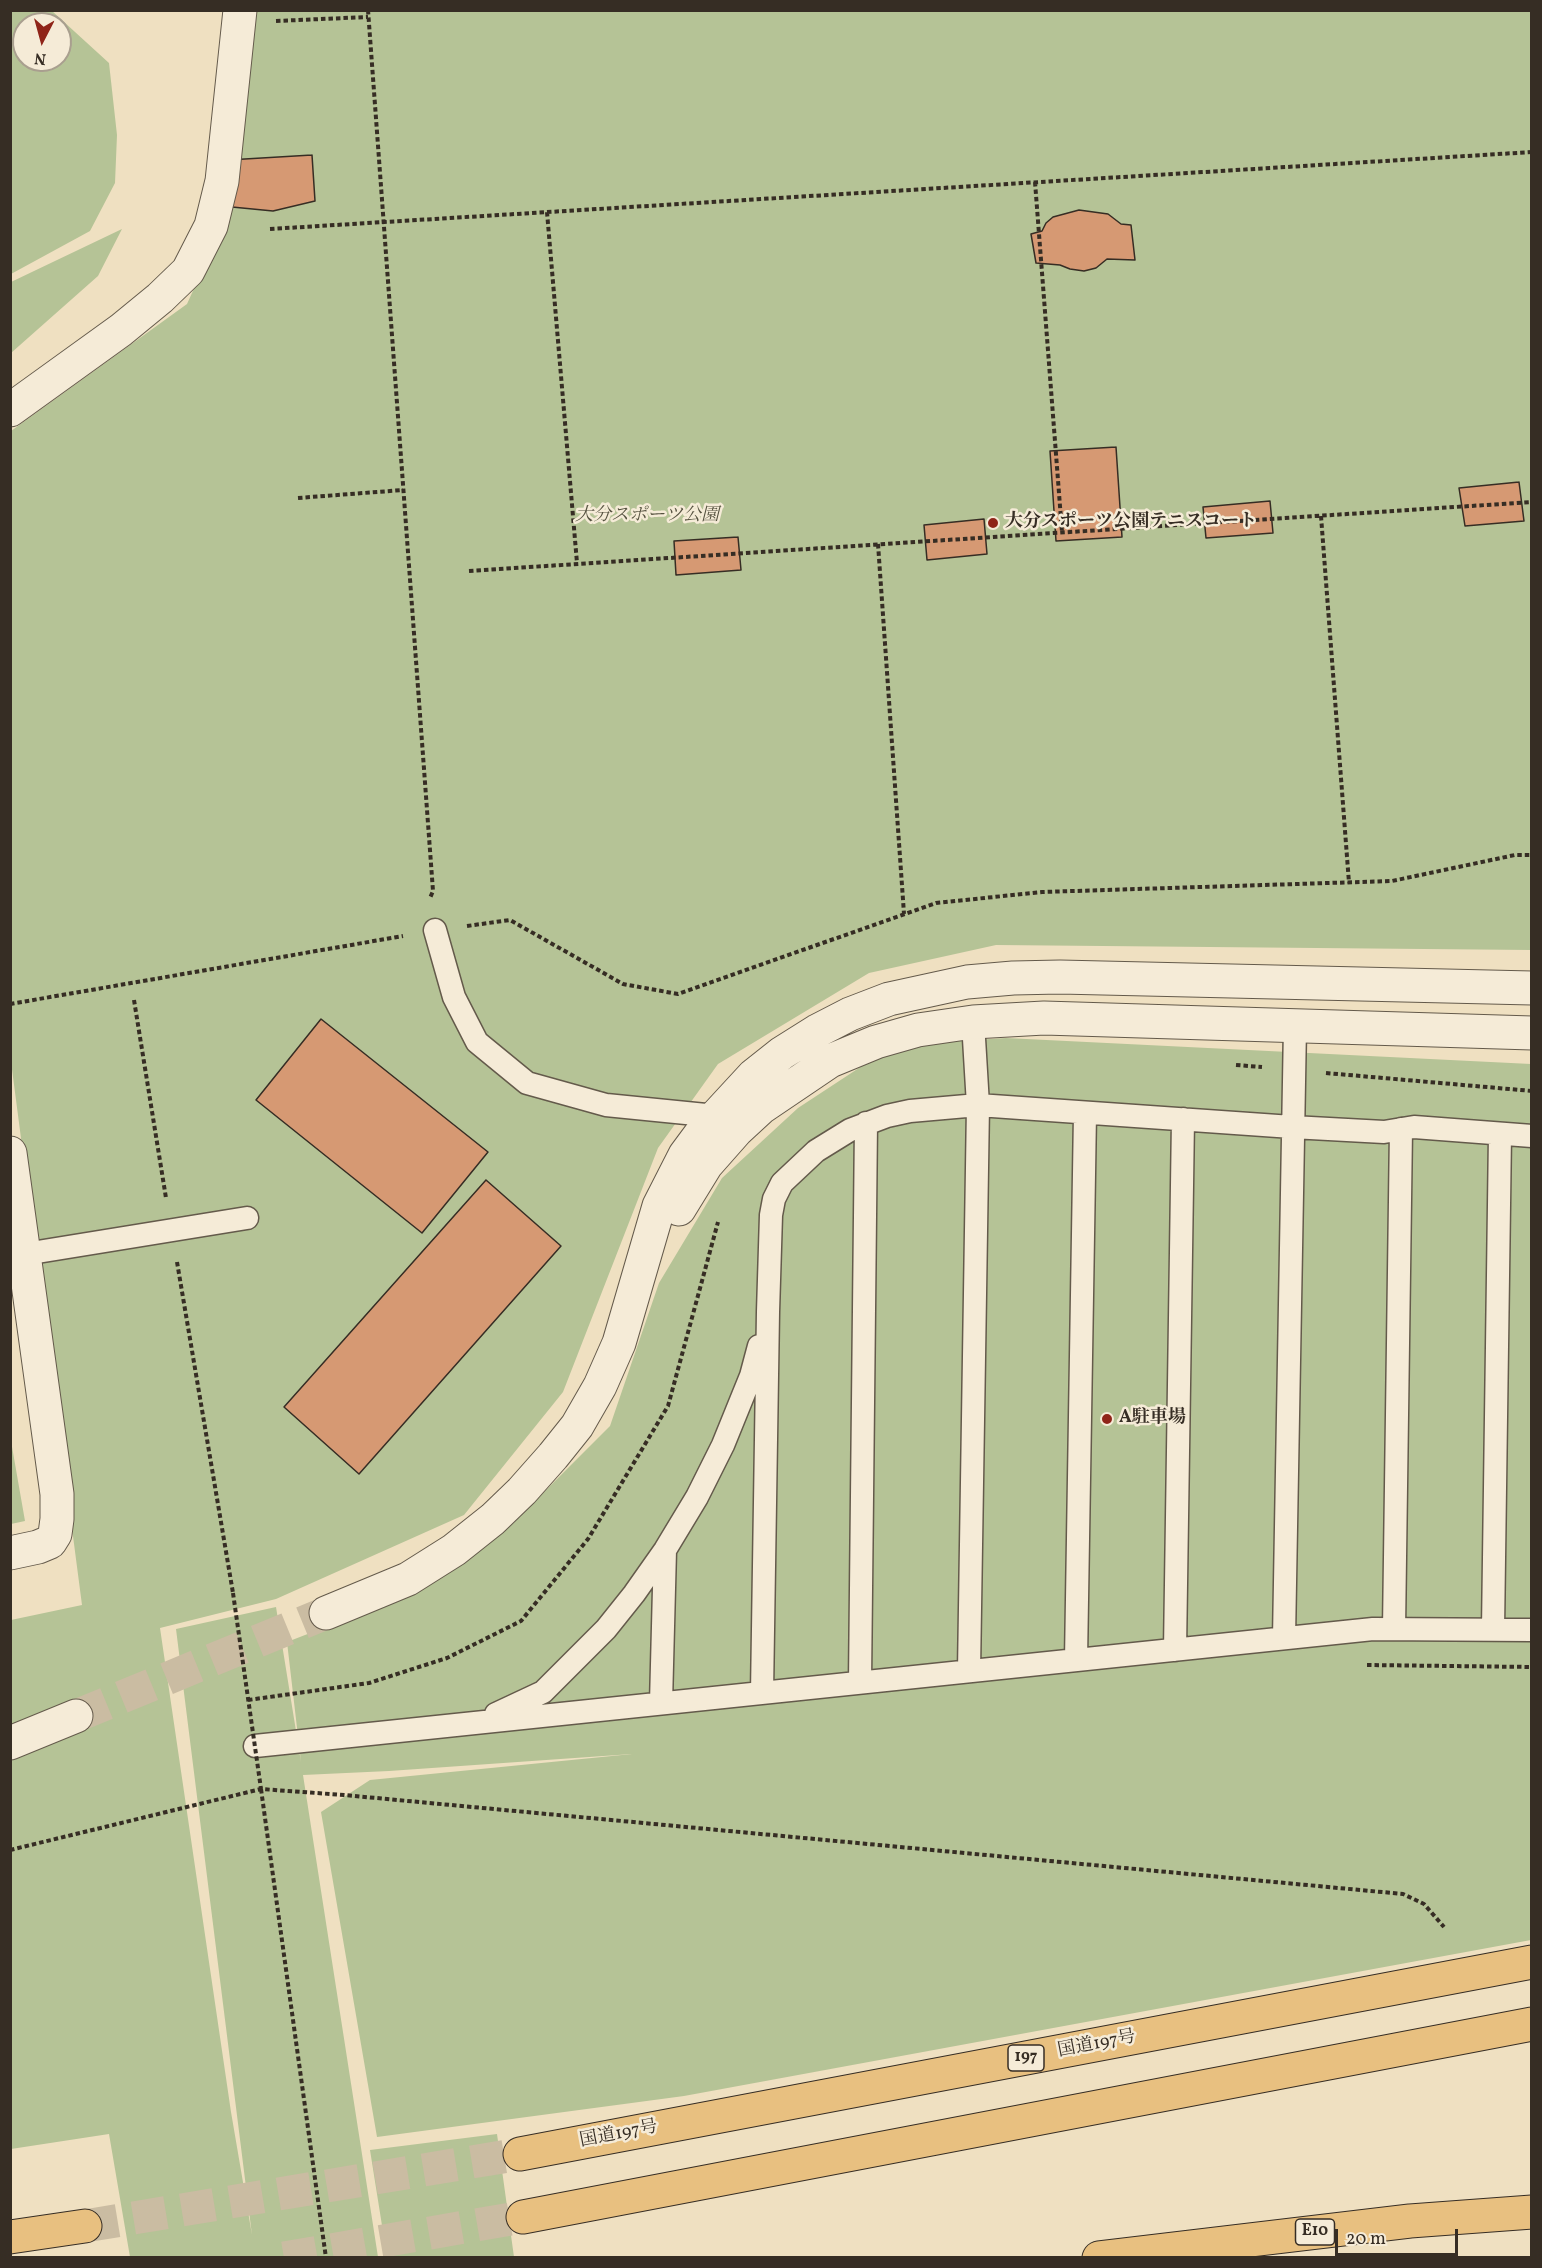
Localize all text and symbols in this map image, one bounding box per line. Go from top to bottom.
north arrow [12,12,72,72]
text: N [33,46,47,69]
park label: 大分スポーツ公園 [575,506,719,528]
place label: 大分スポーツ公園テニスコート [1005,512,1257,534]
marker: 大分スポーツ公園テニスコート [986,516,1000,530]
place label: A駐車場 [1119,1408,1186,1430]
marker: A駐車場 [1100,1412,1114,1426]
street label: 国道197号 [1056,2027,1138,2063]
road number: 197 [1008,2045,1044,2071]
street label: 国道197号 [578,2117,660,2153]
scale bar [1338,2217,1461,2255]
road number: E10 [1296,2219,1334,2245]
text: 20 m [1346,2227,1386,2252]

